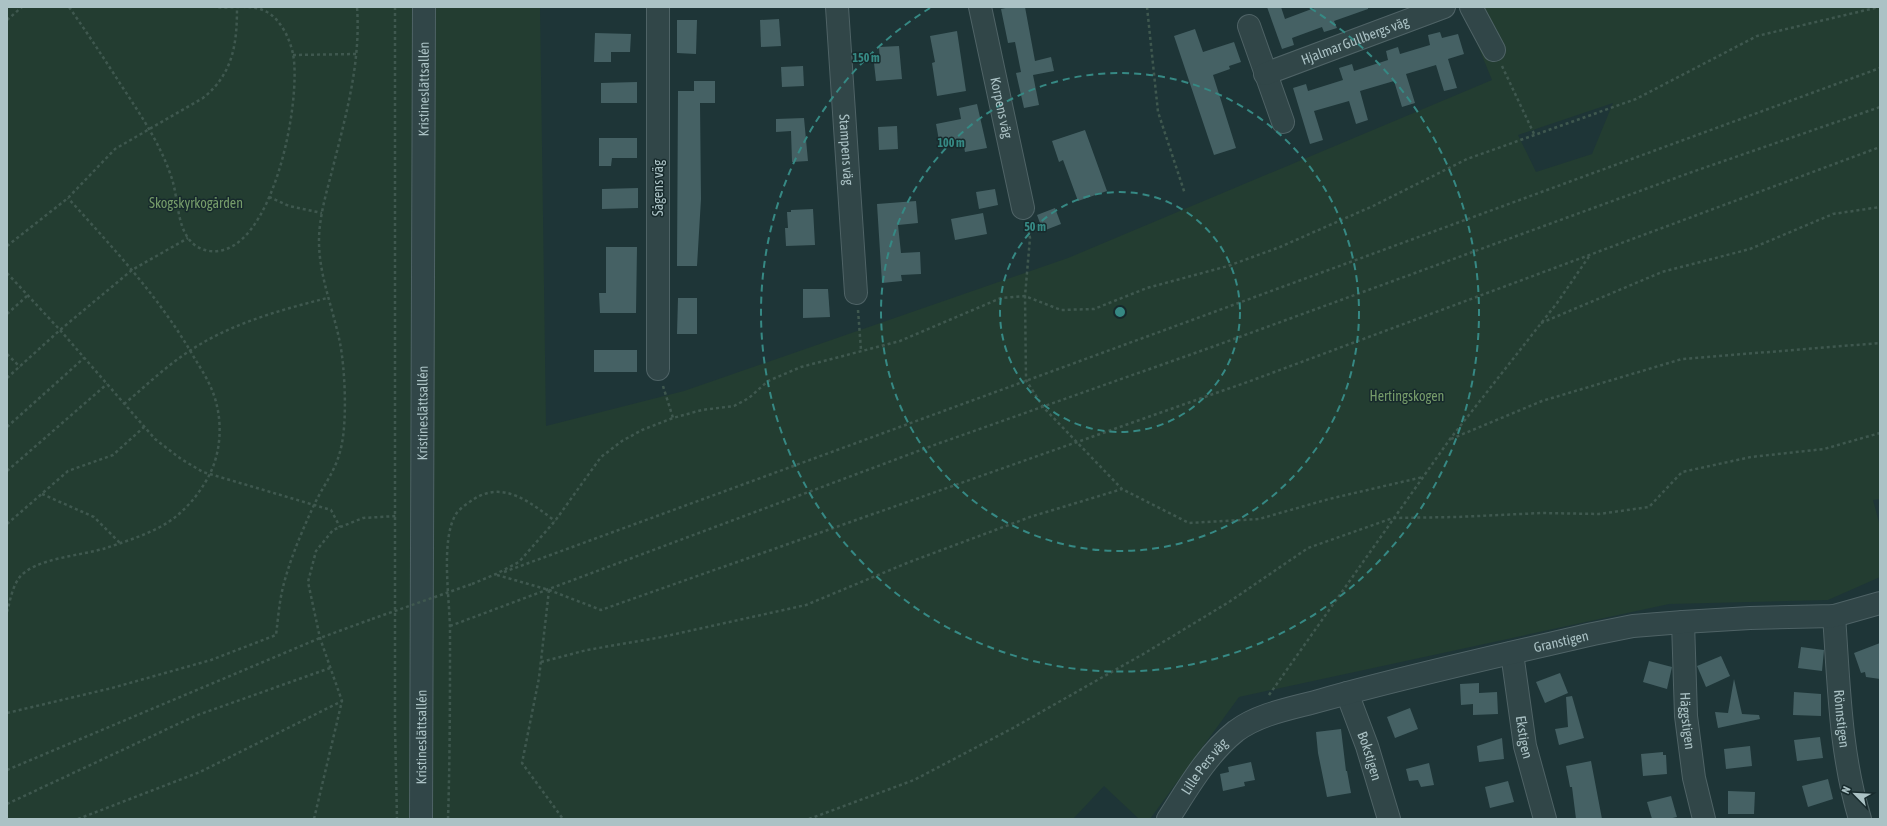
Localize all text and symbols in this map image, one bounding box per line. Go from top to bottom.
street label: Hjalmar Gullbergs väg [1299,13,1411,68]
street label: Kristineslättsallén [416,42,432,136]
text: 150 m [852,51,880,65]
street label: Korpens väg [987,76,1016,140]
street label: Stampens väg [836,114,857,186]
text: 100 m [937,136,965,150]
street label: Sågens väg [650,160,666,216]
park label: Skogskyrkogården [149,195,243,211]
text: 50 m [1024,220,1046,234]
centre of rings [1113,305,1127,319]
street label: Kristineslättsallén [414,366,431,460]
park label: Hertingskogen [1370,388,1444,404]
street label: Granstigen [1532,627,1590,655]
street label: Rönnstigen [1831,689,1853,749]
street label: Kristineslättsallén [413,690,429,784]
street label: Häggstigen [1677,692,1698,750]
street label: Ekstigen [1513,715,1536,760]
street label: Bokstigen [1354,729,1385,782]
street label: Lille Pers väg [1178,735,1231,797]
north arrow [1835,774,1875,814]
text: N [1839,785,1853,795]

